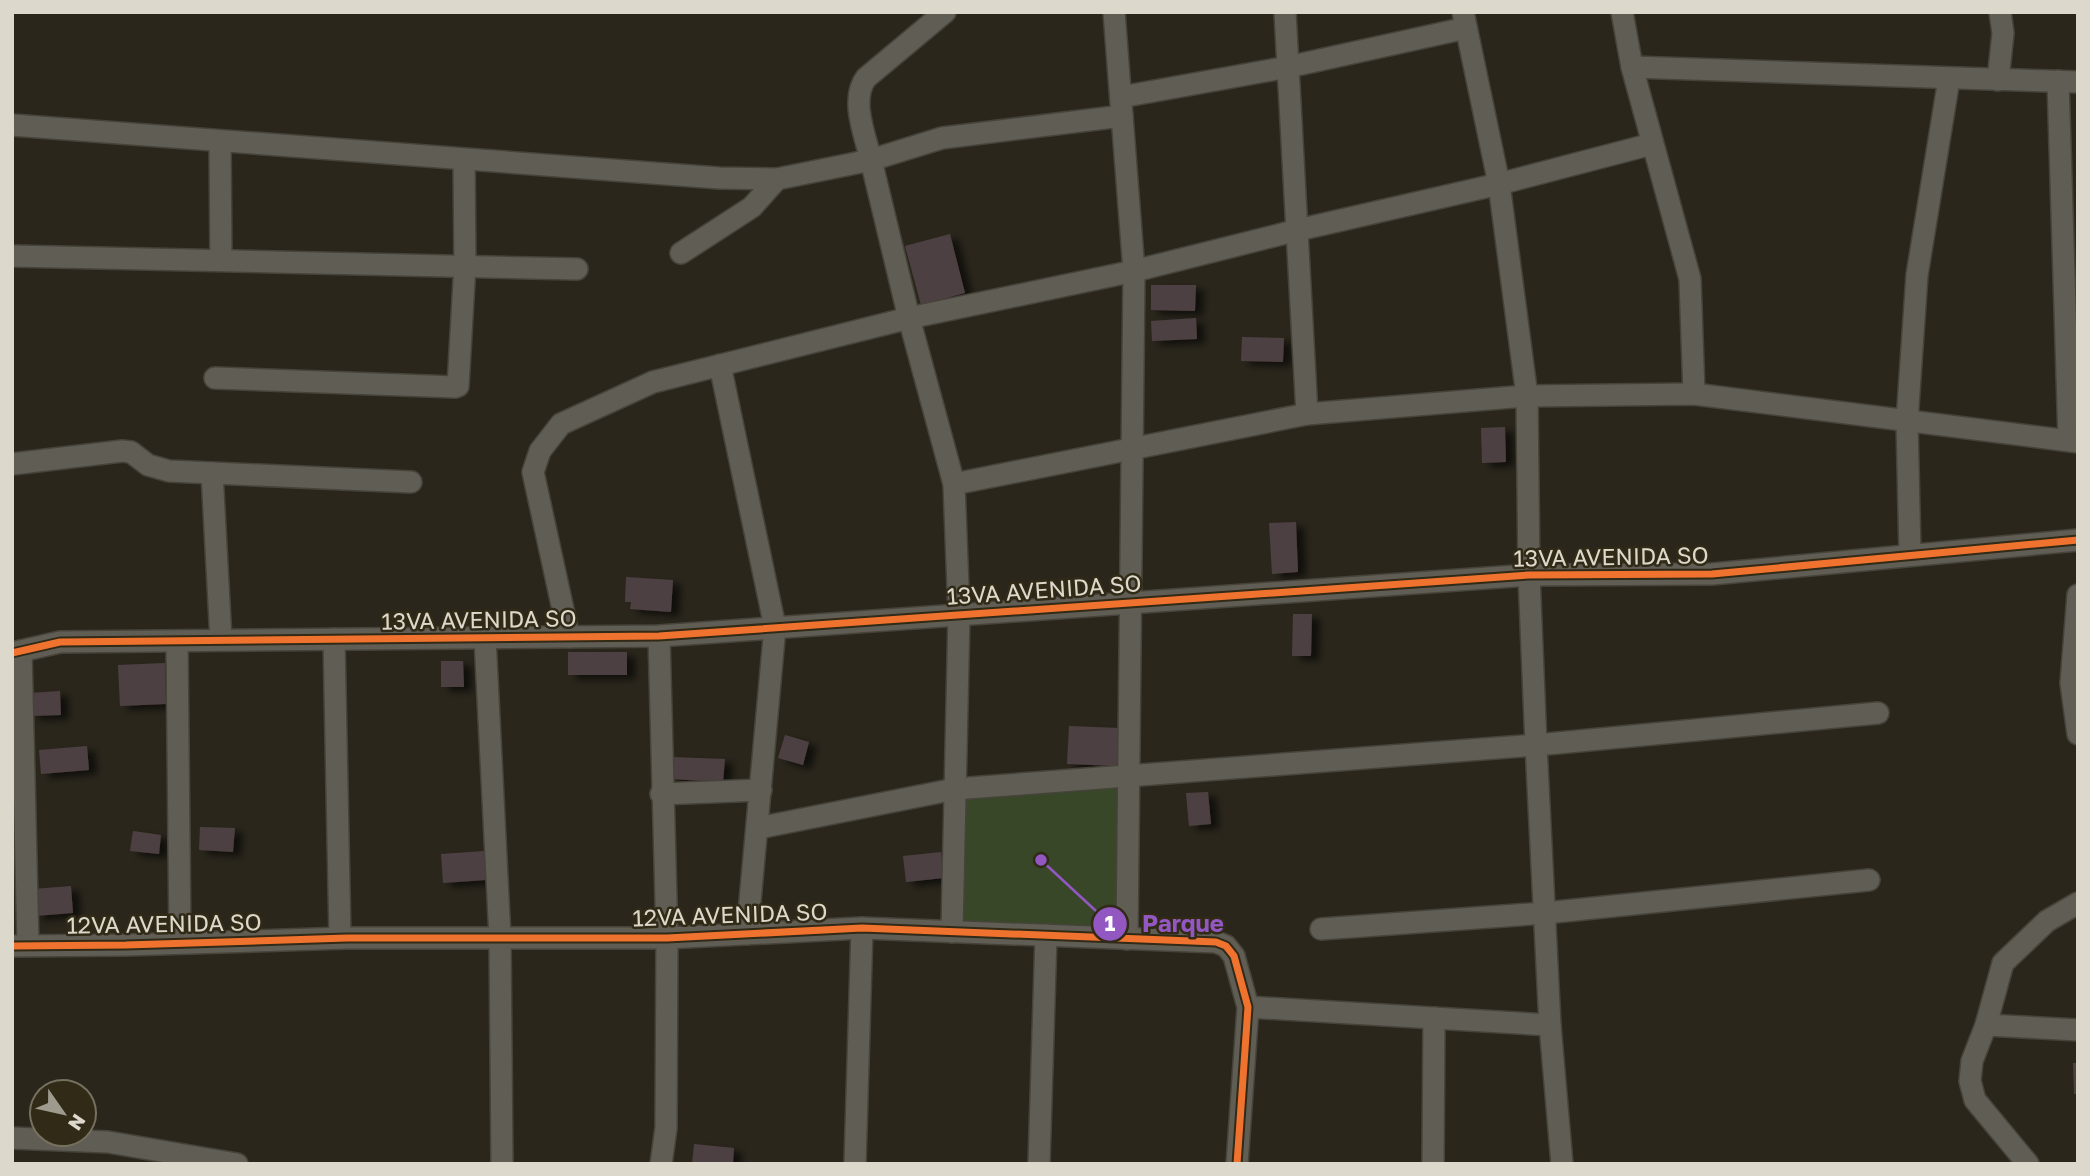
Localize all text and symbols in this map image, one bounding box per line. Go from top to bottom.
street label: 13VA AVENIDA SO [1513,540,1709,572]
street label: 13VA AVENIDA SO [946,568,1142,610]
street label: 13VA AVENIDA SO [381,603,577,635]
street label: 12VA AVENIDA SO [632,897,828,931]
callout: Parque [1093,901,1238,946]
street label: 12VA AVENIDA SO [66,907,262,939]
text: Parque [1142,908,1224,937]
text: 1 [1105,910,1116,936]
north arrow [28,1078,98,1148]
text: N [64,1110,91,1135]

